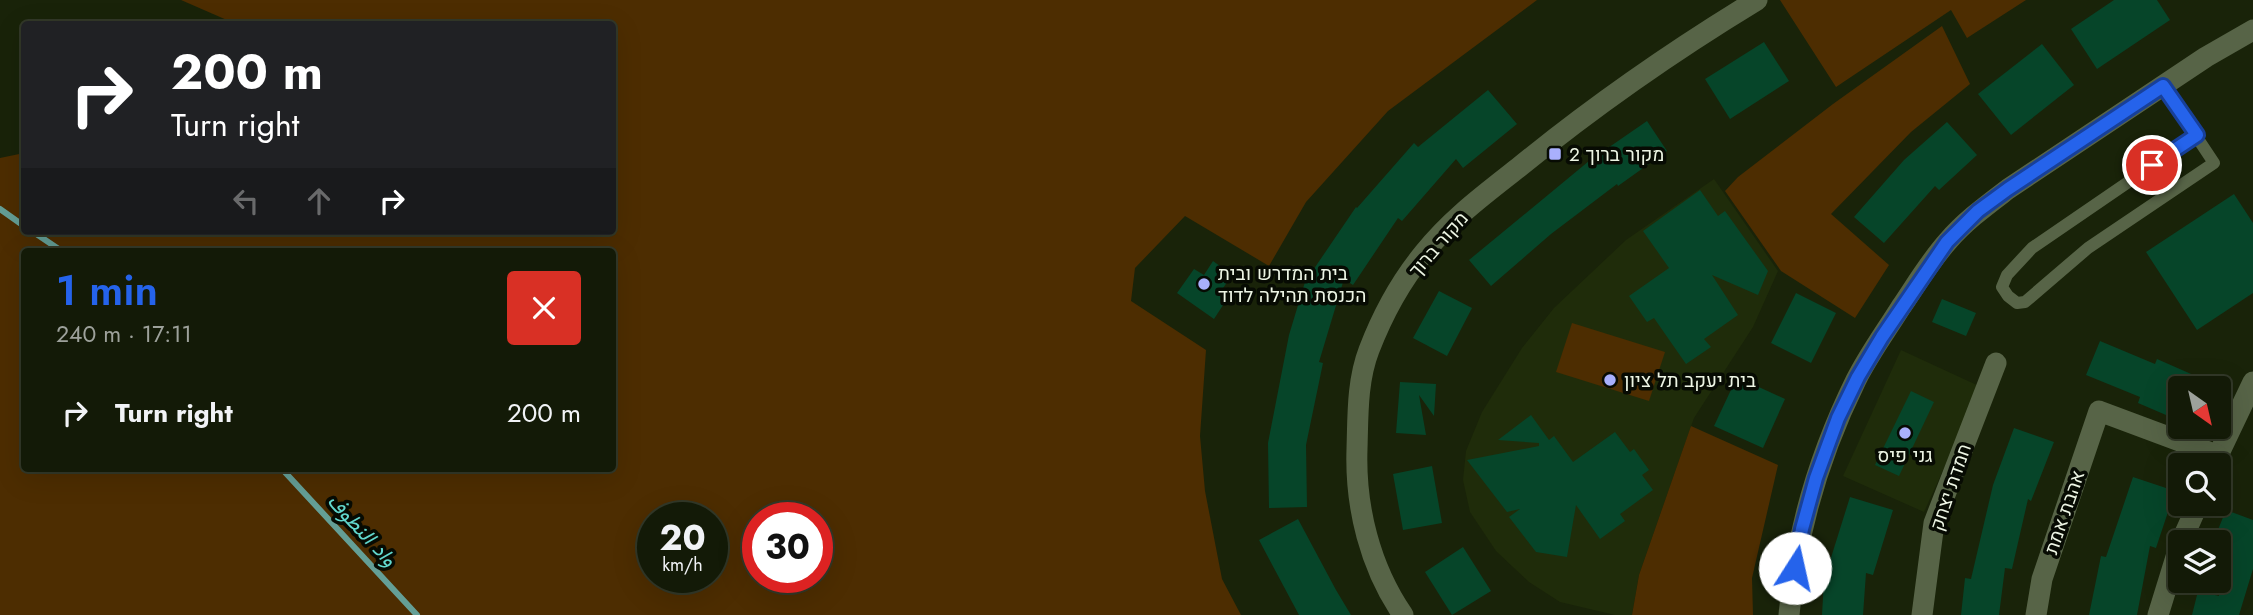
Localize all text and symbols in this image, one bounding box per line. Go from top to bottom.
text: 200 m [171,37,323,107]
icon: right [56,49,147,140]
text: Turn right [171,102,300,148]
pin [2122,135,2182,195]
place label: מקור ברוך 2 [1569,141,1664,168]
marker: מקור ברוך 2 [1547,146,1563,162]
icon: arrive [2133,146,2171,184]
icon: left [227,182,265,220]
icon: ahead [300,182,338,220]
icon: right [373,182,411,220]
street label: מקור ברוך [1402,206,1474,283]
text: 1 min [56,260,158,321]
place label: בית המדרש ובית הכנסת תהילה לדוד [1218,260,1367,309]
button: close [507,271,581,345]
marker: בית המדרש ובית הכנסת תהילה לדוד [1196,276,1212,292]
text: 240 m · 17:11 [56,317,192,351]
place label: בית יעקב תל ציון [1624,367,1756,394]
marker: בית יעקב תל ציון [1602,372,1618,388]
north arrow [2168,376,2231,439]
map controls [2168,376,2231,593]
icon: right [56,394,94,432]
text: Turn right [115,394,233,432]
text: 200 m [507,394,581,432]
marker: גני פיס [1897,425,1913,441]
street label: חמדת יצחק [1923,440,1978,534]
place label: גני פיס [1877,442,1933,469]
button: search [2168,453,2231,516]
street label: אהבת אמת [2038,467,2091,558]
water label: واد النطوف [320,487,404,574]
speed limit sign: 30 [742,502,833,593]
text: 20 [659,513,706,563]
button: layers [2168,530,2231,593]
position arrow [1758,531,1832,605]
text: km/h [662,552,703,578]

